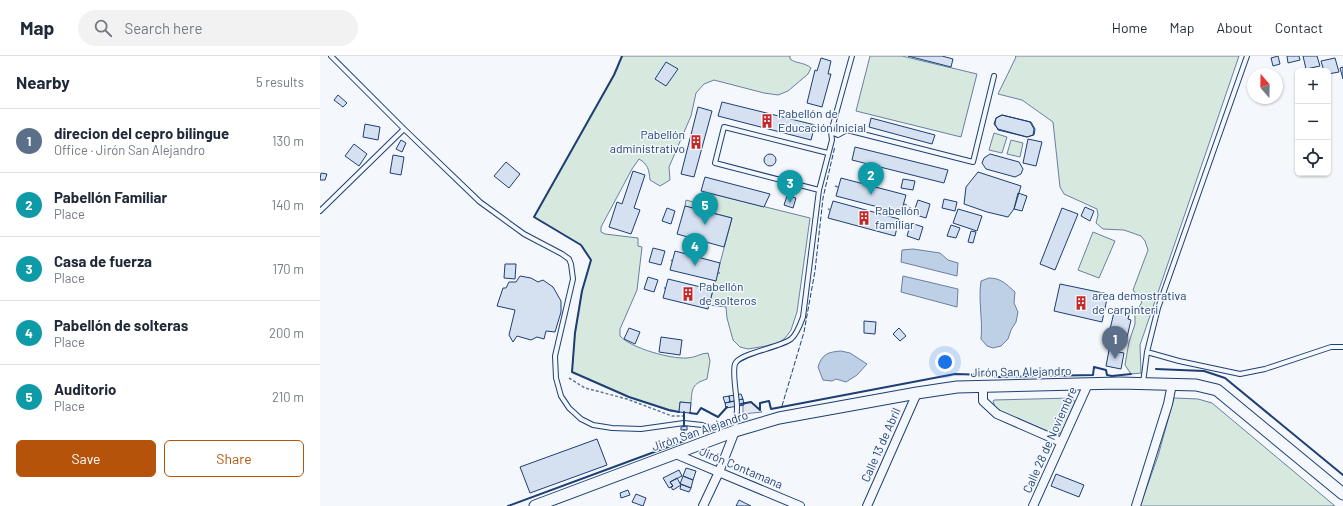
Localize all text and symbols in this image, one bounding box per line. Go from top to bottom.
search box [78,10,358,46]
text: Map [20,16,54,39]
icon: search [92,17,114,39]
text: Search here [124,19,202,37]
text: Home [1112,19,1148,36]
text: Map [1170,19,1194,36]
text: About [1216,19,1253,36]
text: Contact [1275,19,1323,36]
north arrow [1247,68,1283,104]
map controls [1295,68,1331,176]
button: + [1295,68,1331,104]
text: Nearby [16,72,70,92]
text: 5 results [256,74,304,90]
button: − [1295,104,1331,140]
place label: Pabellón de Educación Inicial [778,106,866,134]
building icon: Pabellón de Educación Inicial [759,113,775,129]
text: direcion del cepro bilingue [54,124,229,142]
place label: Pabellón administrativo [610,127,685,155]
text: 1 [27,133,31,149]
text: 130 m [272,133,304,149]
building icon: Pabellón administrativo [688,134,704,150]
button: locate [1295,140,1331,176]
text: Office · Jirón San Alejandro [54,142,205,158]
pin: 2 [858,162,884,195]
pin: 3 [777,170,803,203]
text: Pabellón Familiar [54,188,167,206]
pin: 5 [692,192,718,225]
text: 2 [25,197,33,213]
text: 140 m [272,197,304,213]
place label: Pabellón familiar [875,203,919,231]
text: Place [54,206,85,222]
building icon: Pabellón familiar [856,210,872,226]
pin: 4 [682,233,708,266]
text: Casa de fuerza [54,252,152,270]
text: 3 [25,261,33,277]
text: 170 m [273,261,304,277]
text: Place [54,270,85,286]
place label: Pabellón de solteros [699,279,757,307]
building icon: Pabellón de solteros [680,286,696,302]
place label: area demostrativa de carpinteri [1092,288,1186,316]
building icon: area demostrativa de carpinteri [1073,295,1089,311]
text: Pabellón de solteras [54,316,188,334]
text: 4 [25,325,33,341]
text: 200 m [269,325,304,341]
pin: 1 [1102,326,1128,359]
text: Place [54,334,85,350]
your location [935,352,955,372]
street label: Jirón San Alejandro [970,363,1072,379]
text: Auditorio [54,380,116,398]
street label: Calle 28 de Noviembre [1019,384,1079,495]
text: 5 [25,389,33,405]
text: 210 m [272,389,304,405]
text: Place [54,398,85,414]
street label: Calle 13 de Abril [857,405,903,484]
street label: Jirón San Alejandro [650,407,750,453]
button: Save [16,440,156,477]
button: Share [164,440,304,477]
street label: Jirón Contamana [698,443,785,491]

